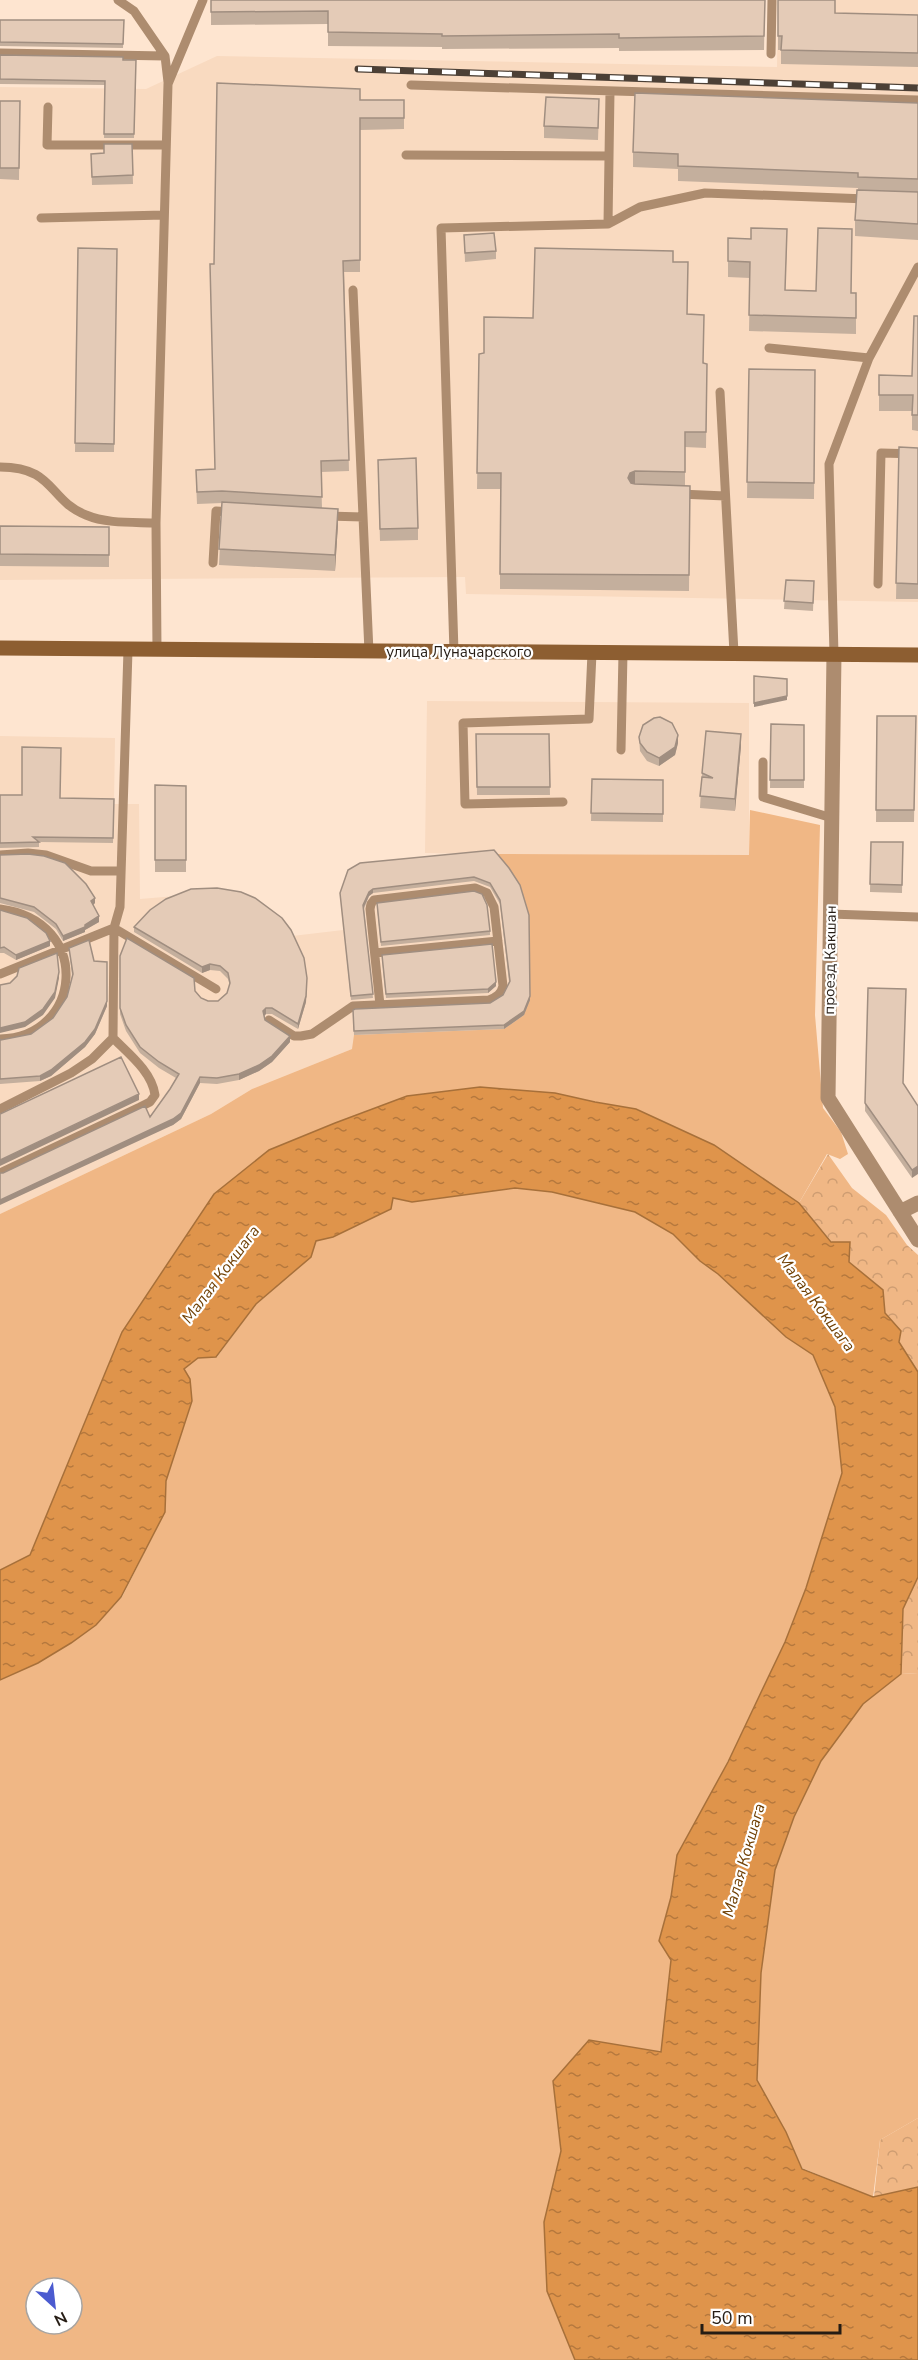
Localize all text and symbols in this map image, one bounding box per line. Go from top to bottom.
street label: улица Луначарского [386,642,532,662]
street label: проезд Какшан [819,905,841,1015]
water label: Малая Кокшага [177,1221,265,1328]
water label: Малая Кокшага [772,1249,860,1356]
water label: Малая Кокшага [717,1801,771,1920]
north arrow [24,2276,84,2336]
scale bar [702,2297,840,2335]
text: N [50,2306,71,2331]
text: 50 m [711,2306,753,2330]

